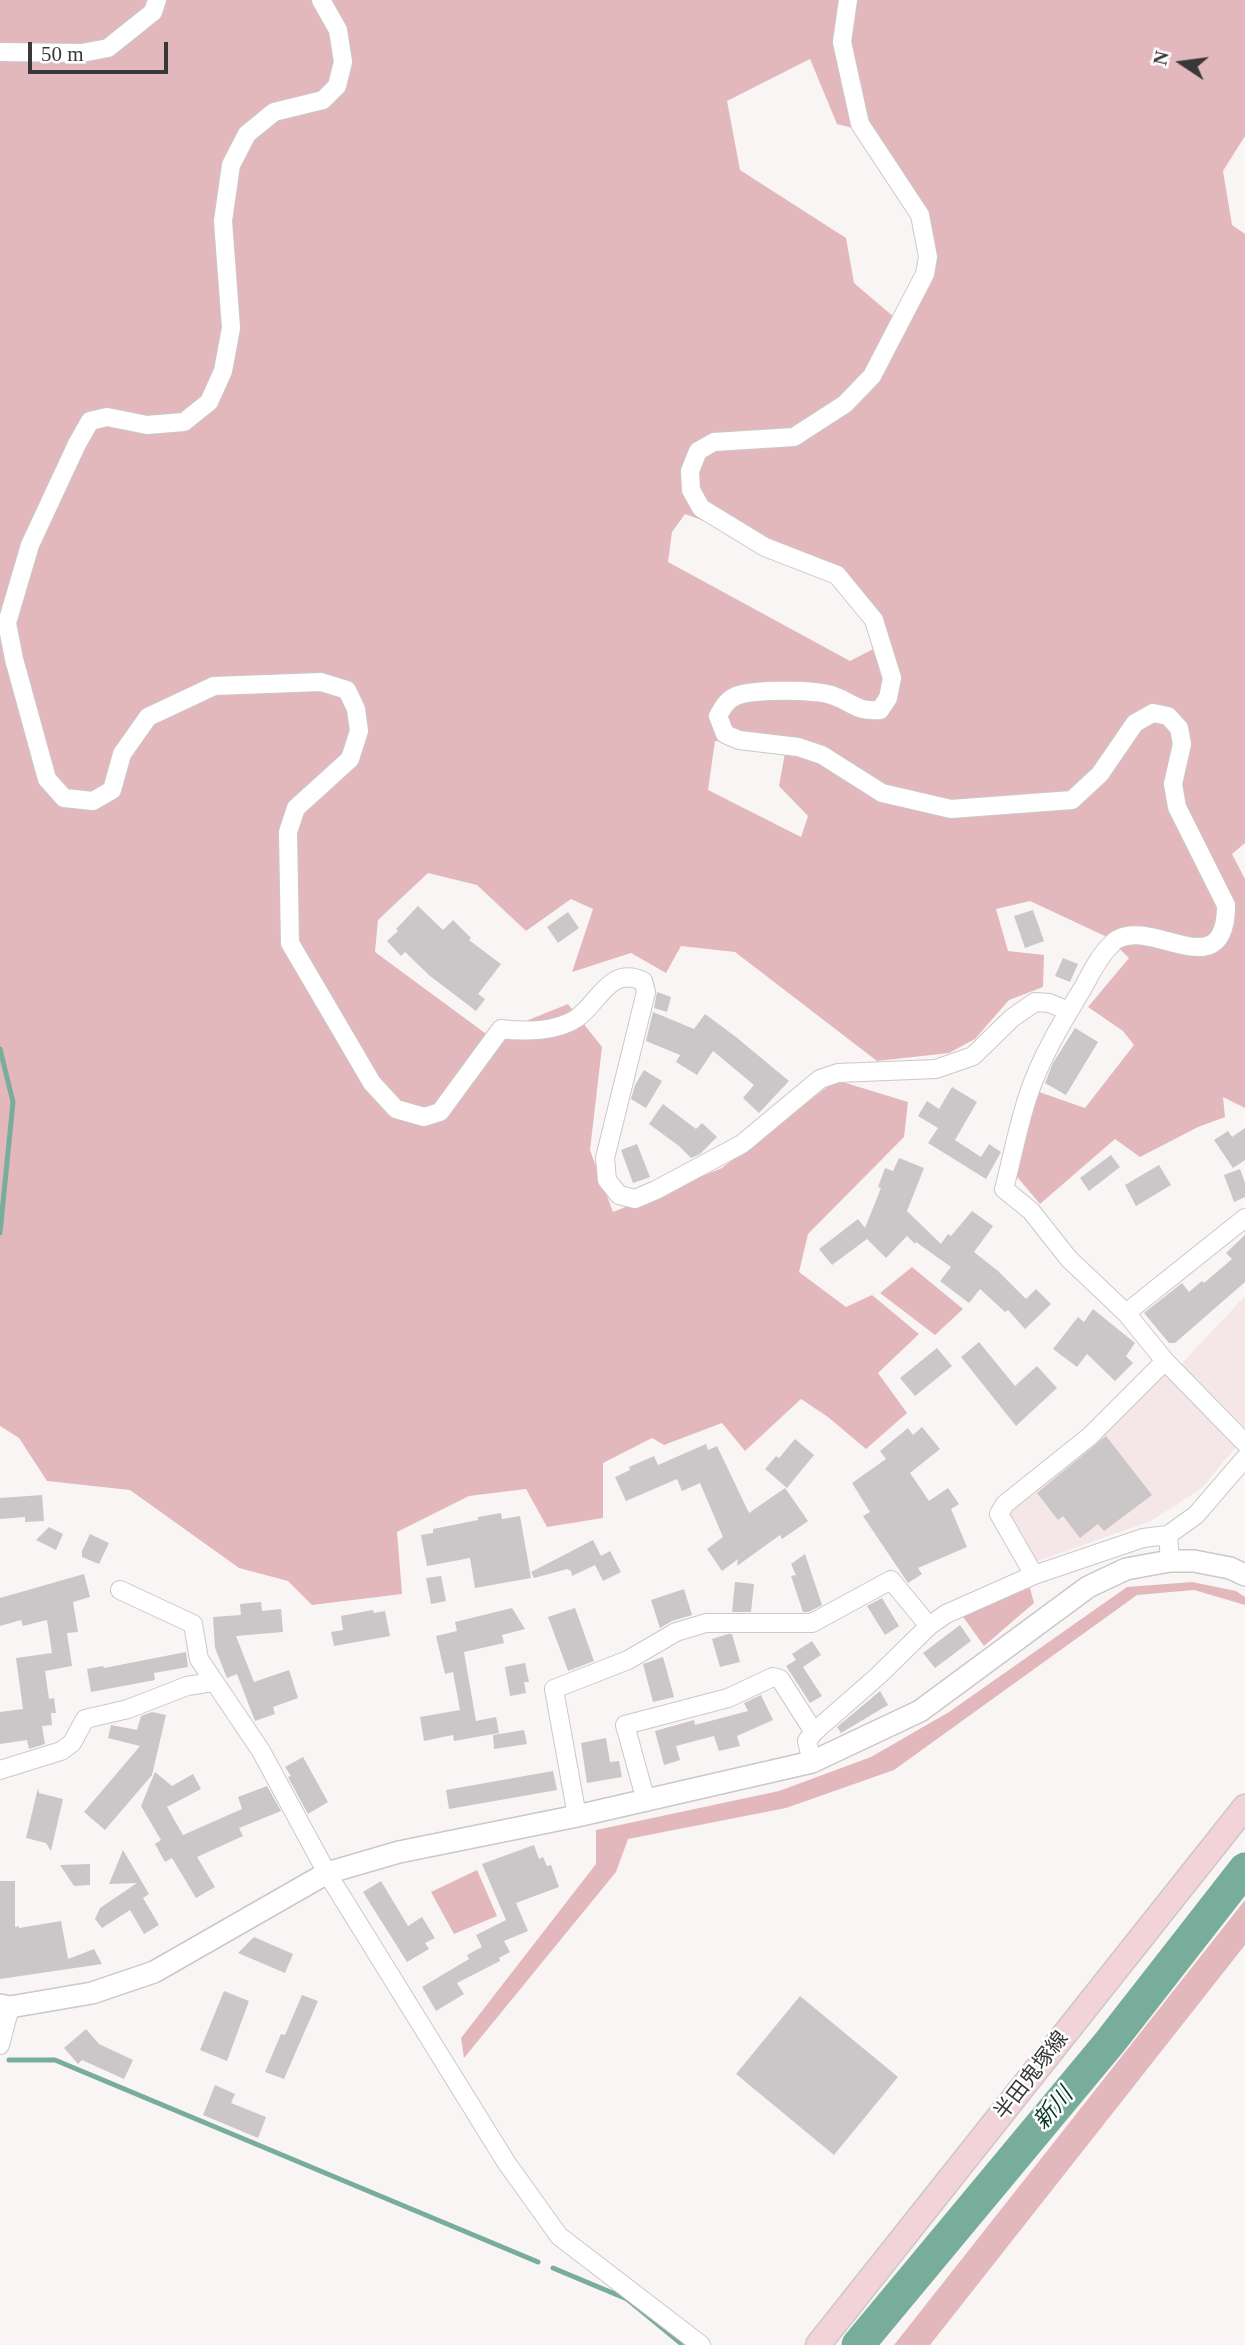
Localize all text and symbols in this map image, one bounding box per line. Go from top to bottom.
scale bar [32,28,172,72]
north arrow [1147,28,1217,98]
text: 50 m [41,42,84,66]
text: N [1149,49,1173,67]
street label: 半田鬼塚線 [990,2027,1074,2125]
water label: 新川 [1029,2083,1079,2135]

